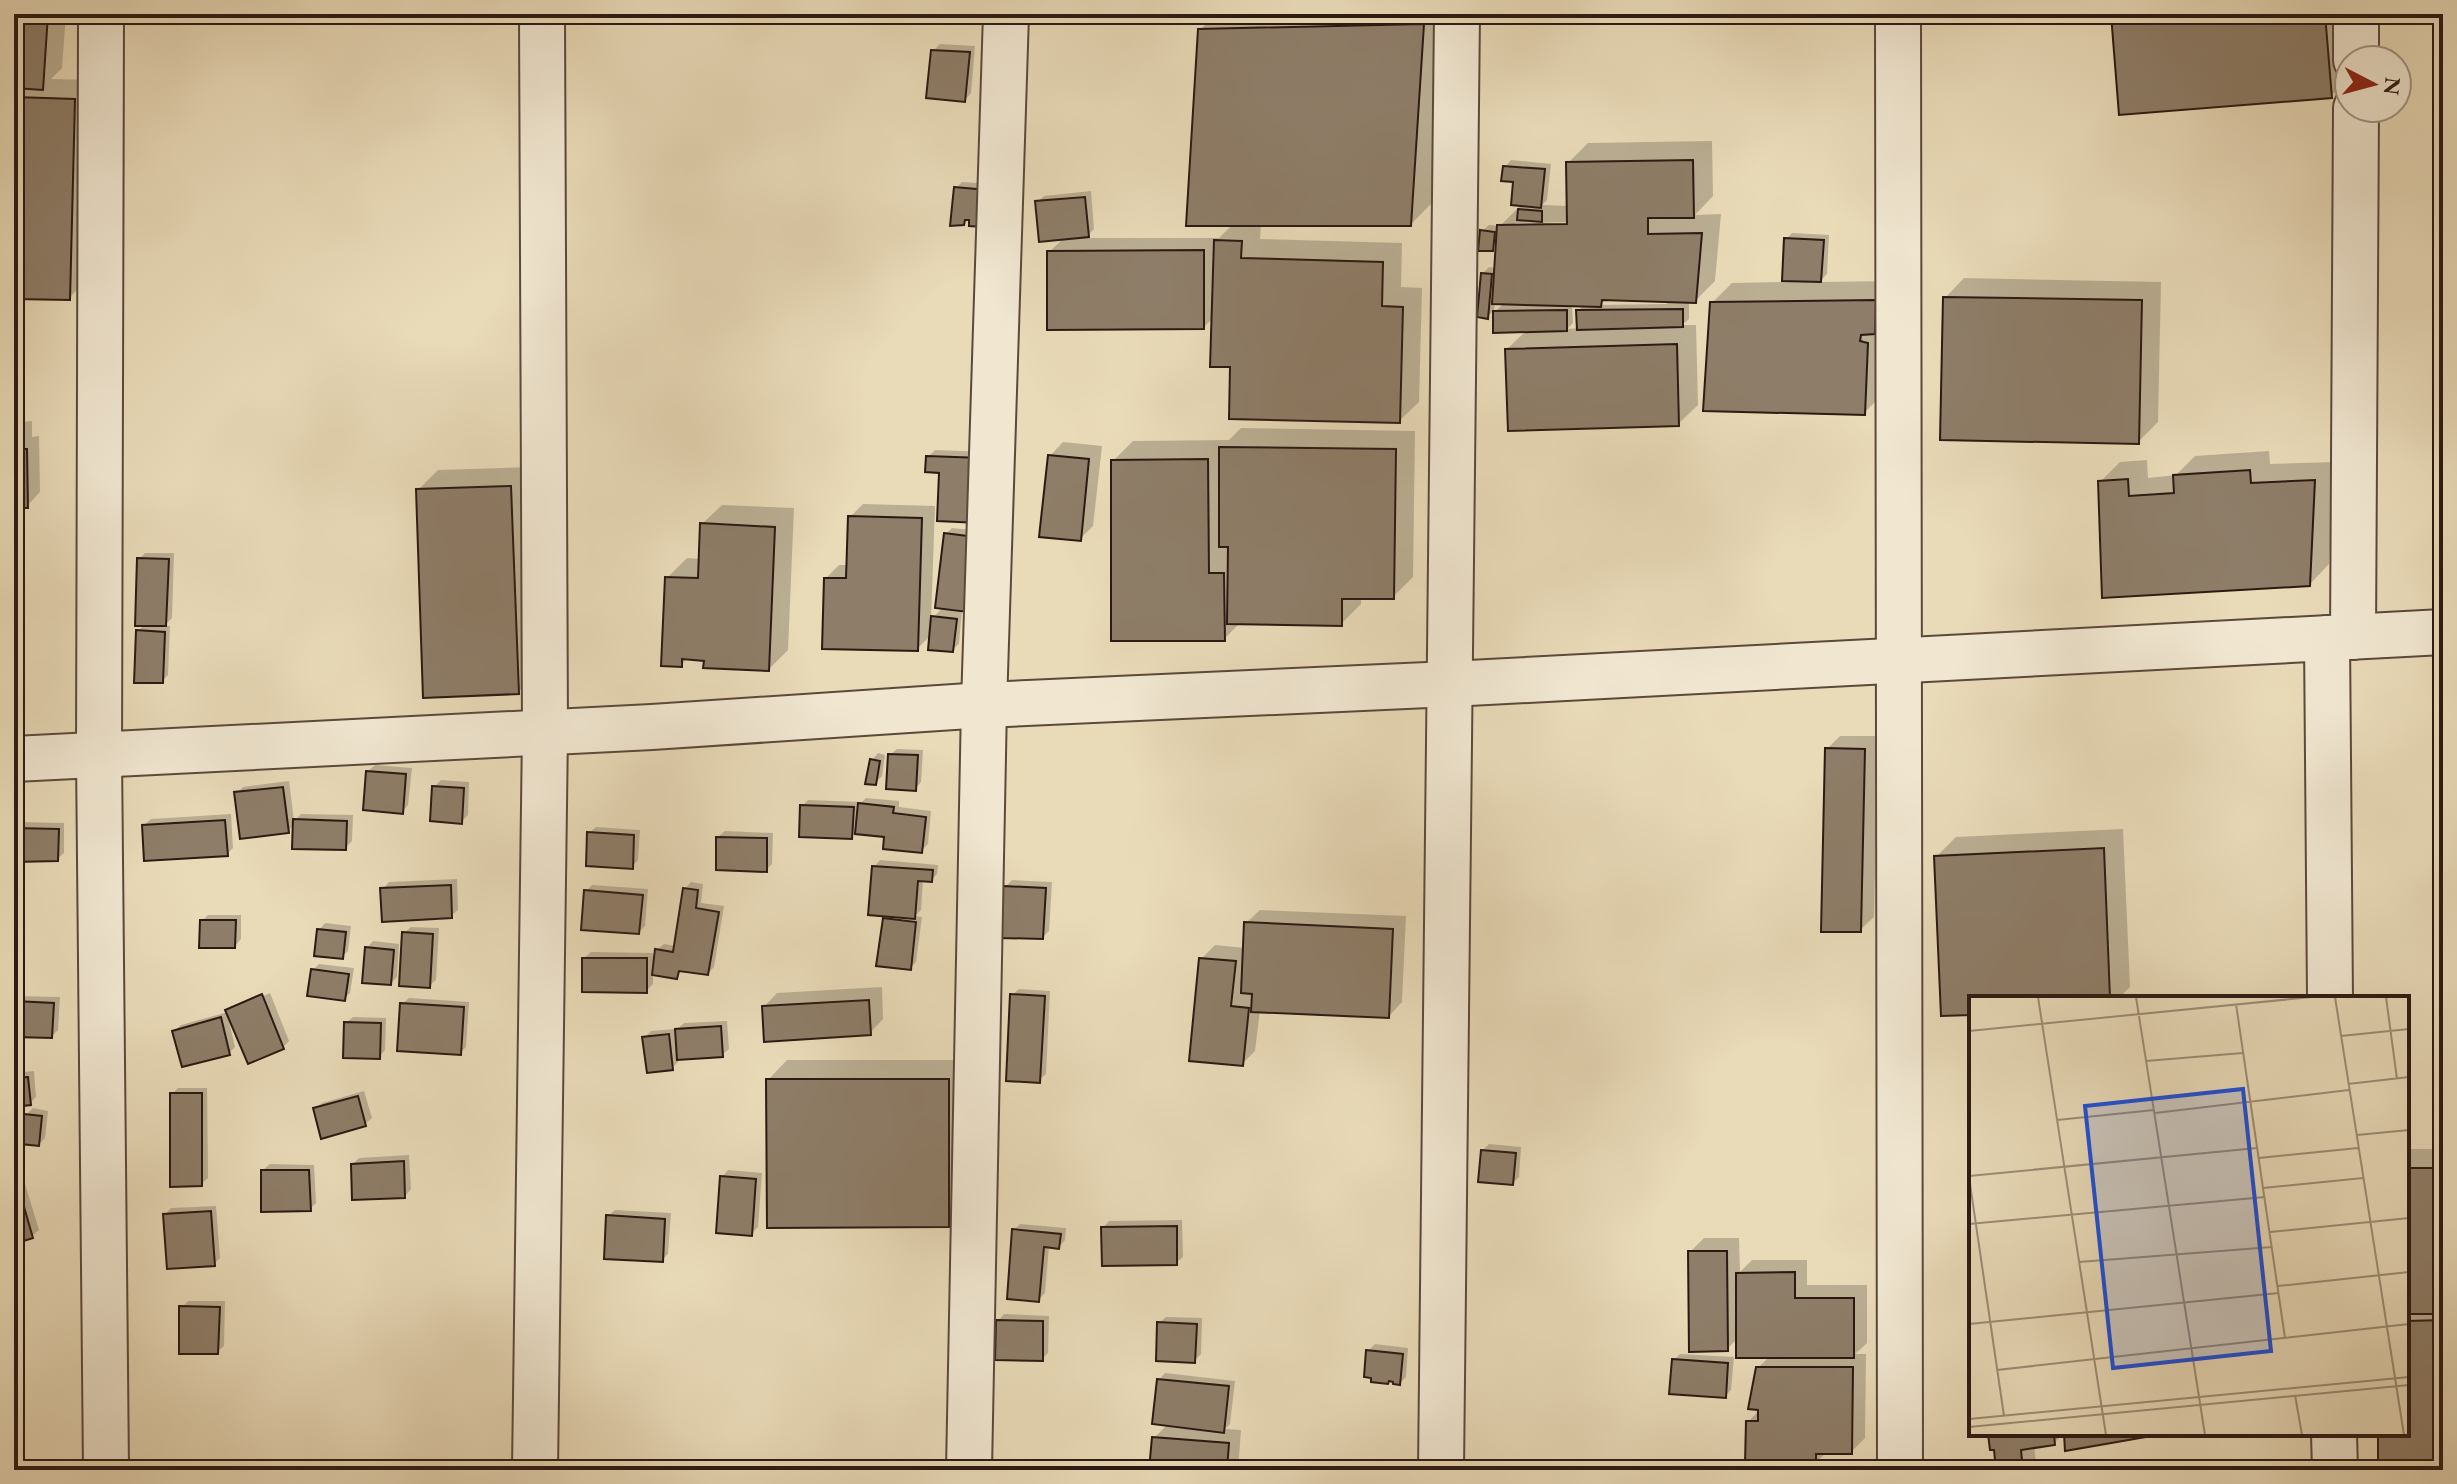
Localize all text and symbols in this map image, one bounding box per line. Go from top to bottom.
north arrow [2333,44,2413,124]
text: N [2377,76,2408,97]
inset map [1969,996,2409,1436]

